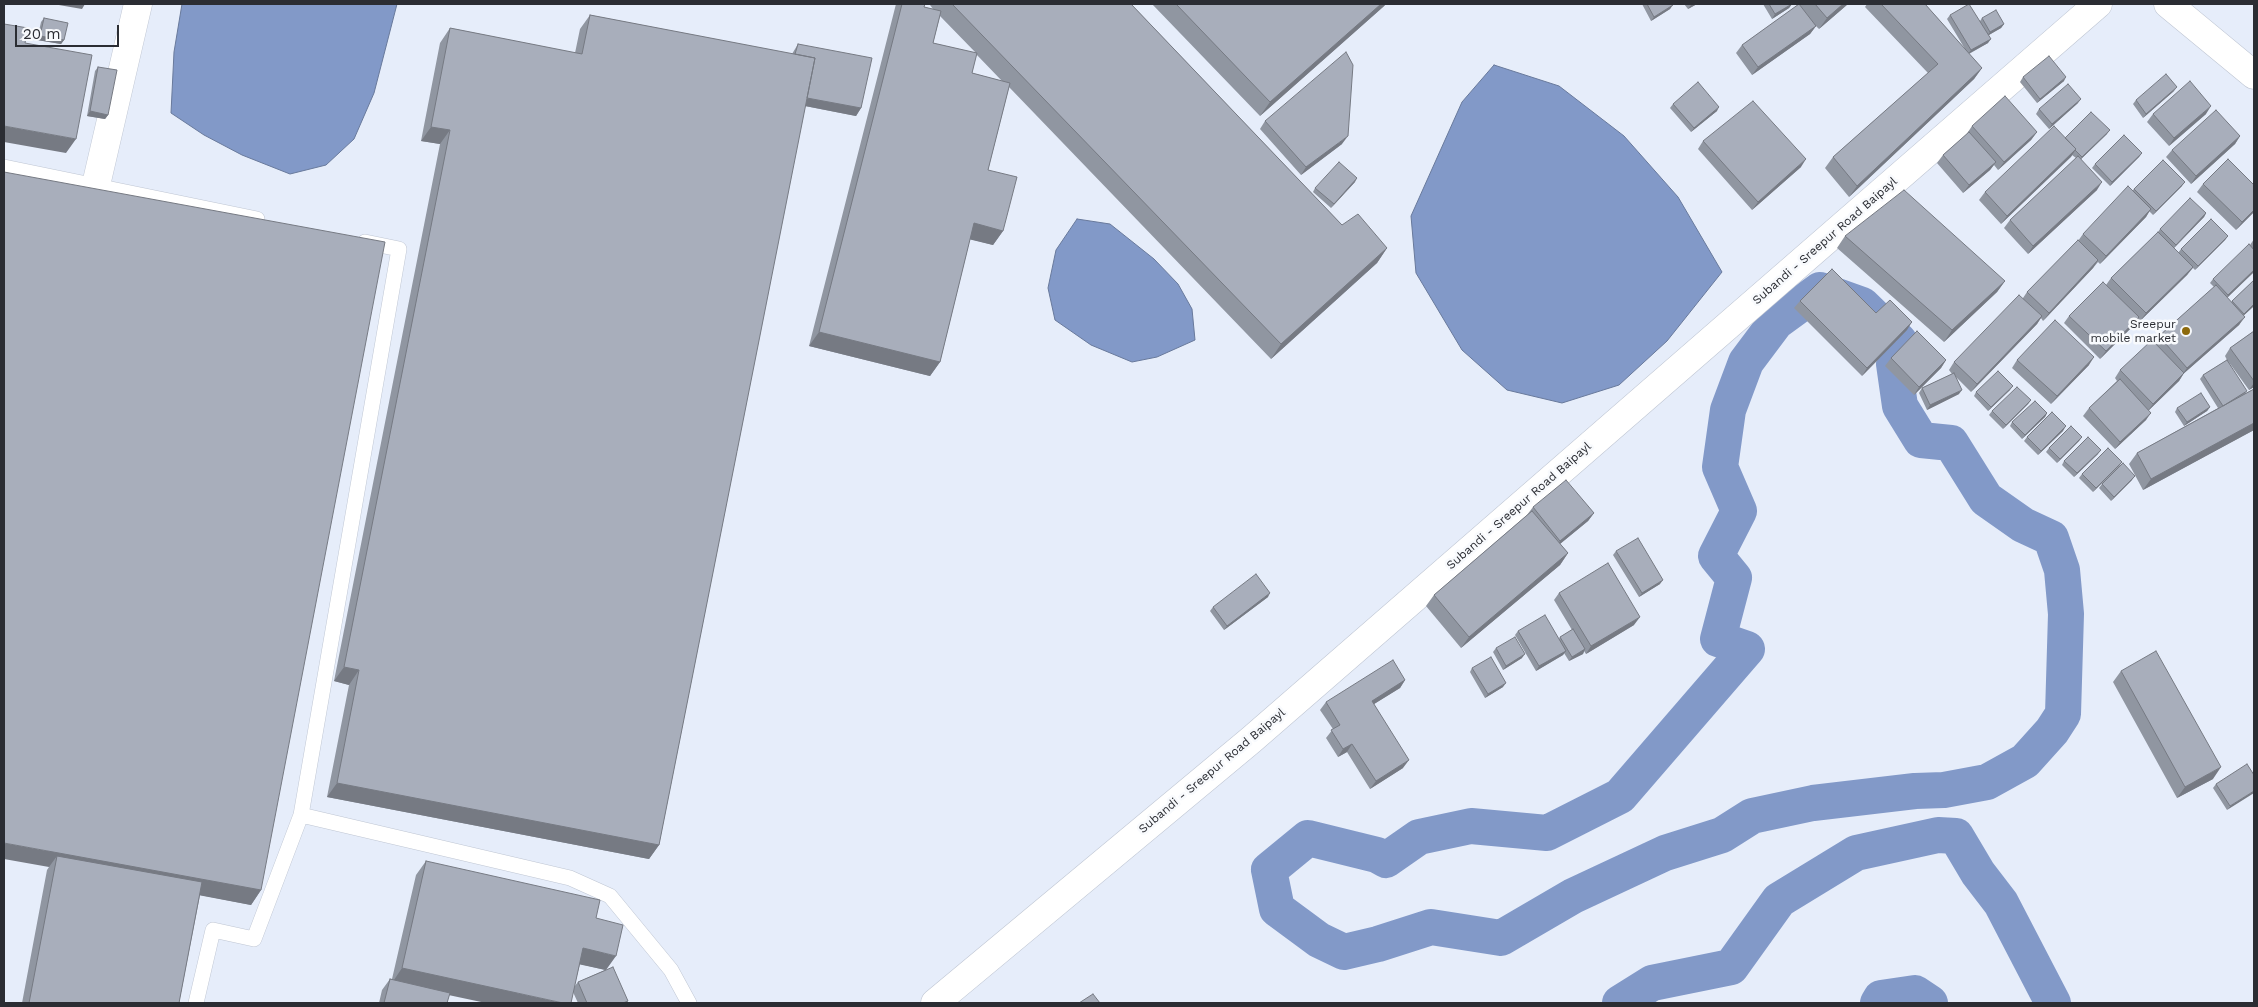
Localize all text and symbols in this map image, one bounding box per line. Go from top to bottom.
scale bar [18,15,121,47]
text: 20 m [23,25,61,43]
street label: Subandi - Sreepur Road Baipayl [1750,174,1900,308]
place label: Sreepur mobile market [2090,317,2176,345]
marker: Sreepur mobile market [2180,325,2192,337]
street label: Subandi - Sreepur Road Baipayl [1444,439,1594,573]
street label: Subandi - Sreepur Road Baipayl [1136,705,1288,837]

